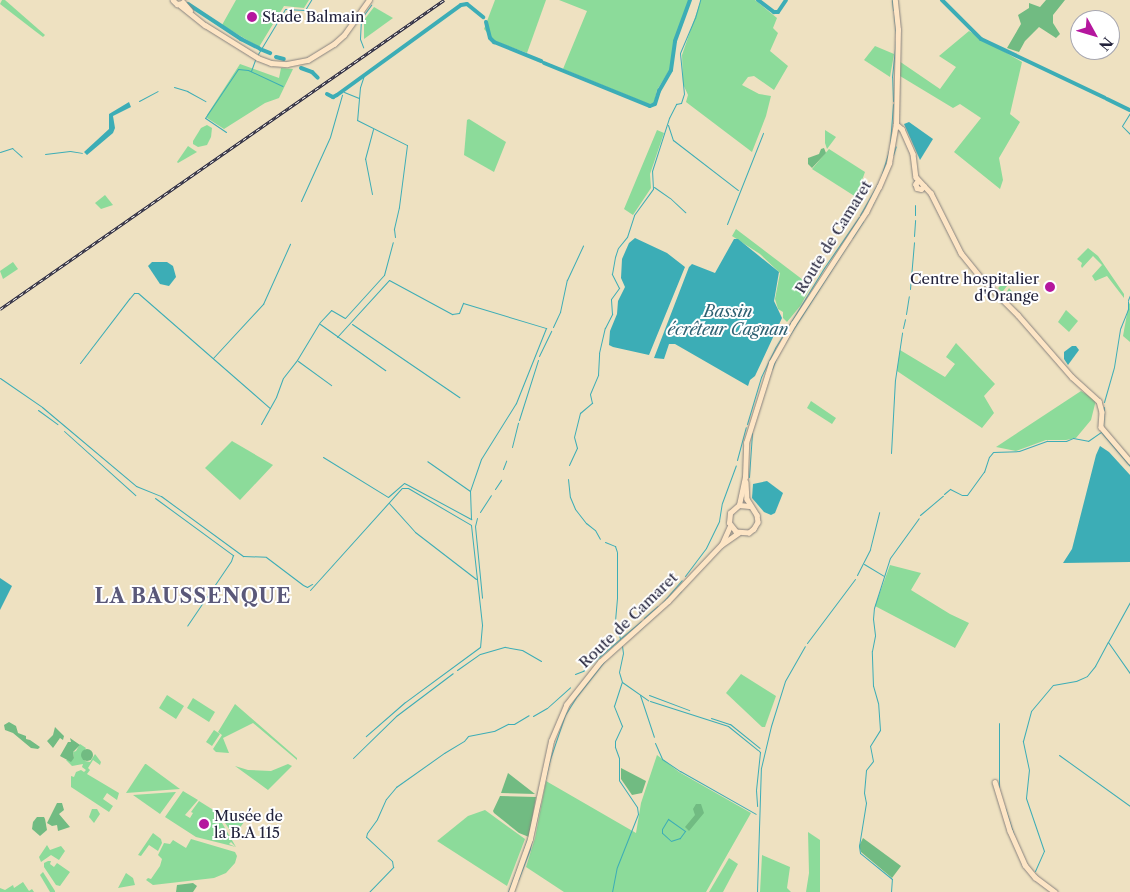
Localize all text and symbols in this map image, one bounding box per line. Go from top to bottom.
place label: Stade Balmain [262,8,364,26]
north arrow [1070,10,1120,60]
marker: Stade Balmain [246,11,258,23]
text: N [1095,33,1117,54]
street label: Route de Camaret [791,177,875,297]
place label: Centre hospitalier d'Orange [910,269,1039,304]
marker: Centre hospitalier d'Orange [1043,280,1057,294]
water label: Bassin écrêteur Cagnan [668,301,788,339]
street label: Route de Camaret [575,568,681,672]
district label: LA BAUSSENQUE [93,584,293,608]
place label: Musée de la B.A 115 [214,806,283,841]
marker: Musée de la B.A 115 [198,818,210,830]

